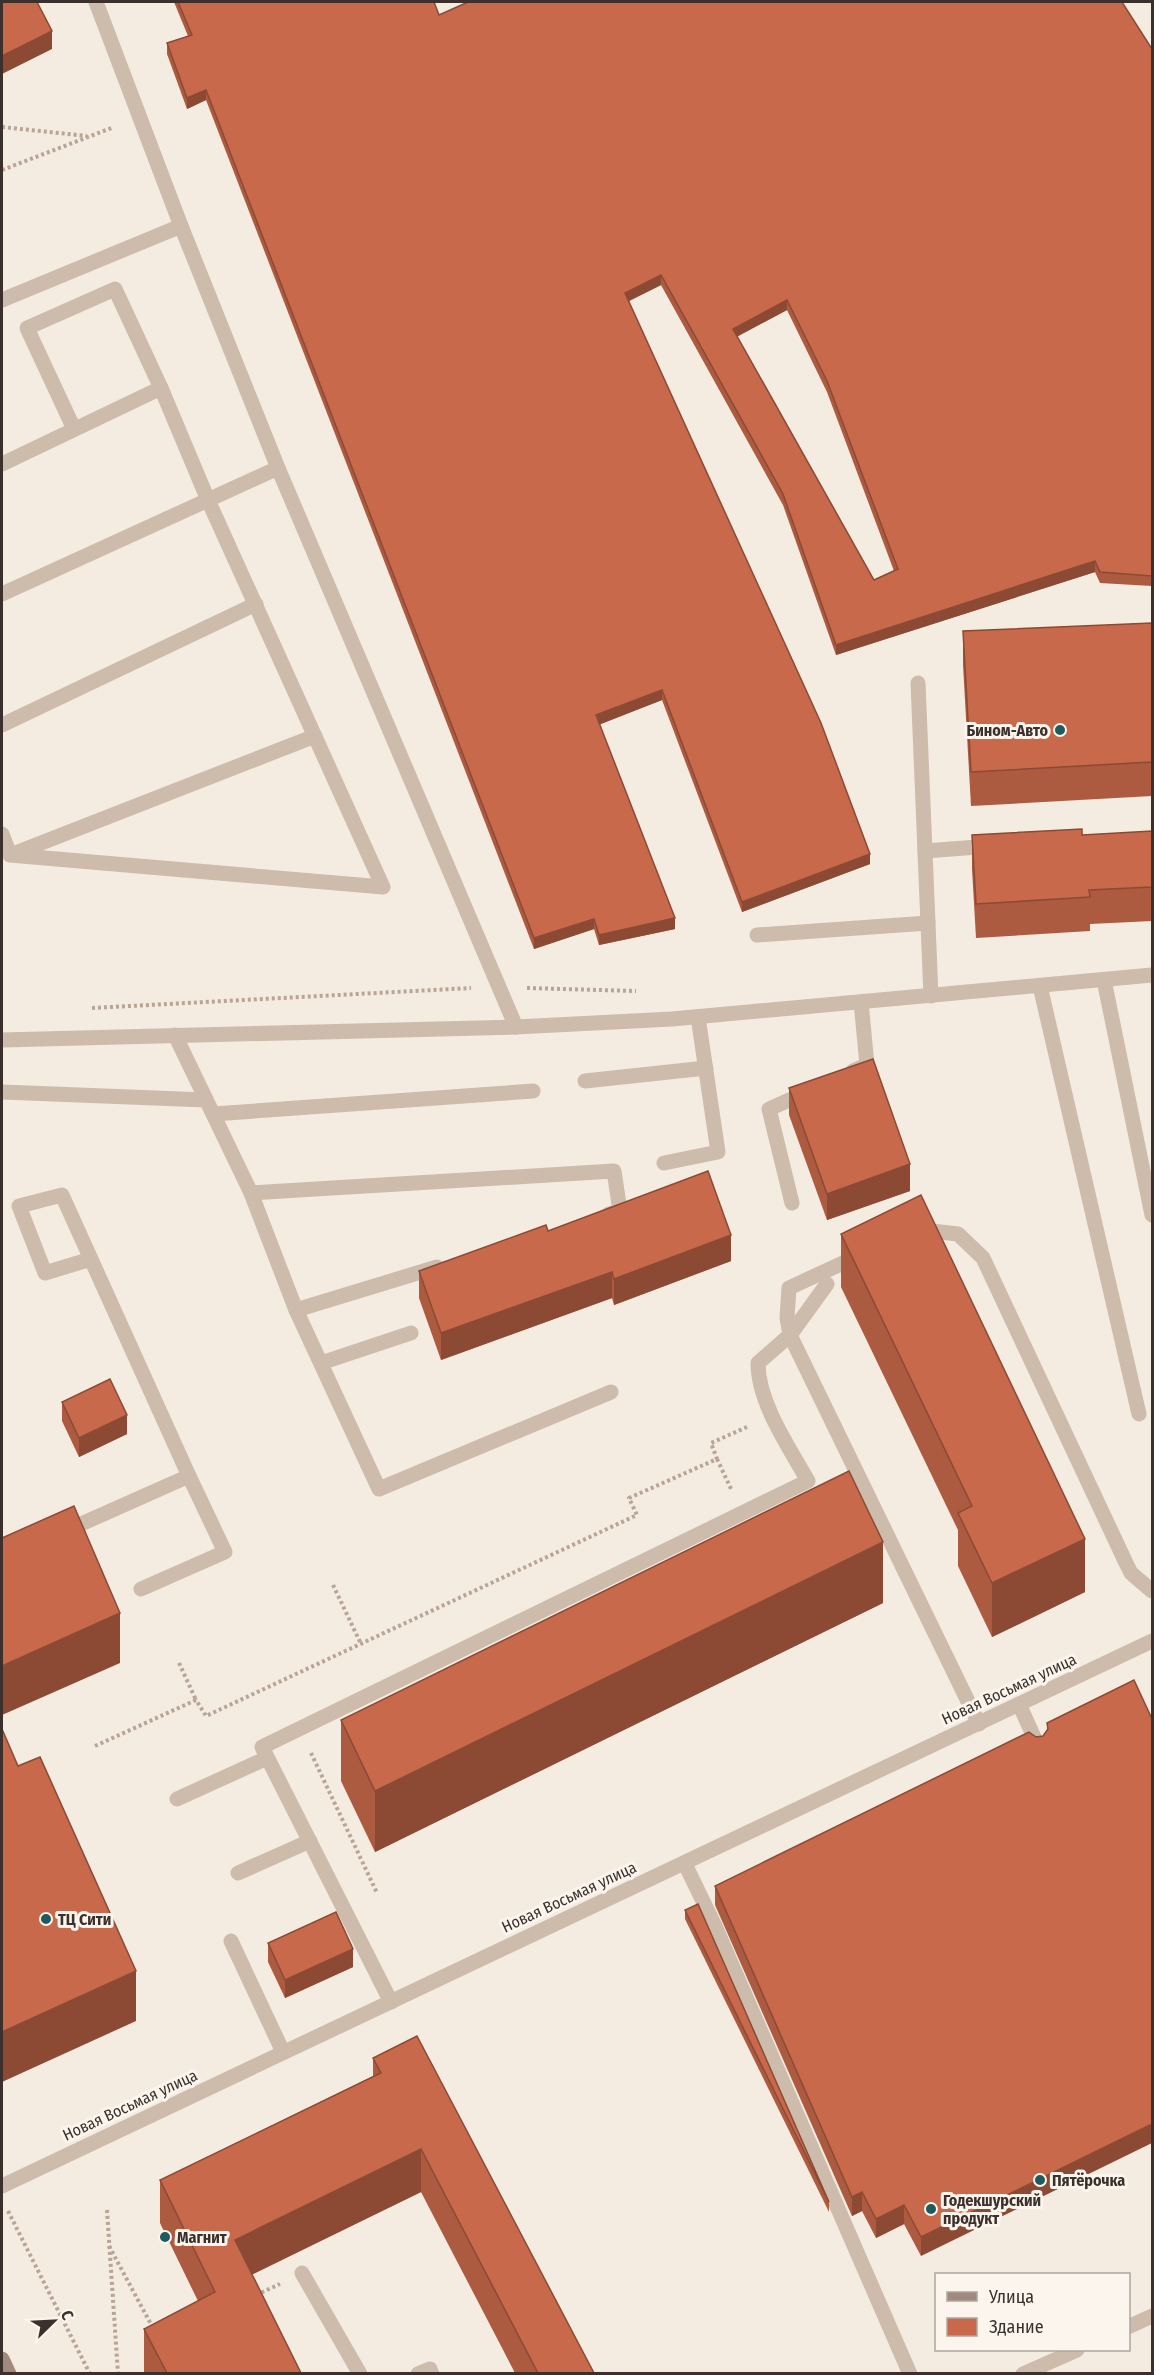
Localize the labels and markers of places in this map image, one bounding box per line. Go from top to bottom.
place label: Бином-Авто [967,721,1048,740]
marker: Бином-Авто [1053,723,1067,737]
place label: ТЦ Сити [58,1910,111,1929]
marker: ТЦ Сити [39,1912,53,1926]
place label: Пятёрочка [1052,2171,1125,2190]
marker: Пятёрочка [1033,2173,1047,2187]
place label: Годекшурский продукт [943,2191,1041,2228]
marker: Годекшурский продукт [924,2202,938,2216]
place label: Магнит [177,2228,227,2247]
marker: Магнит [158,2230,172,2244]

